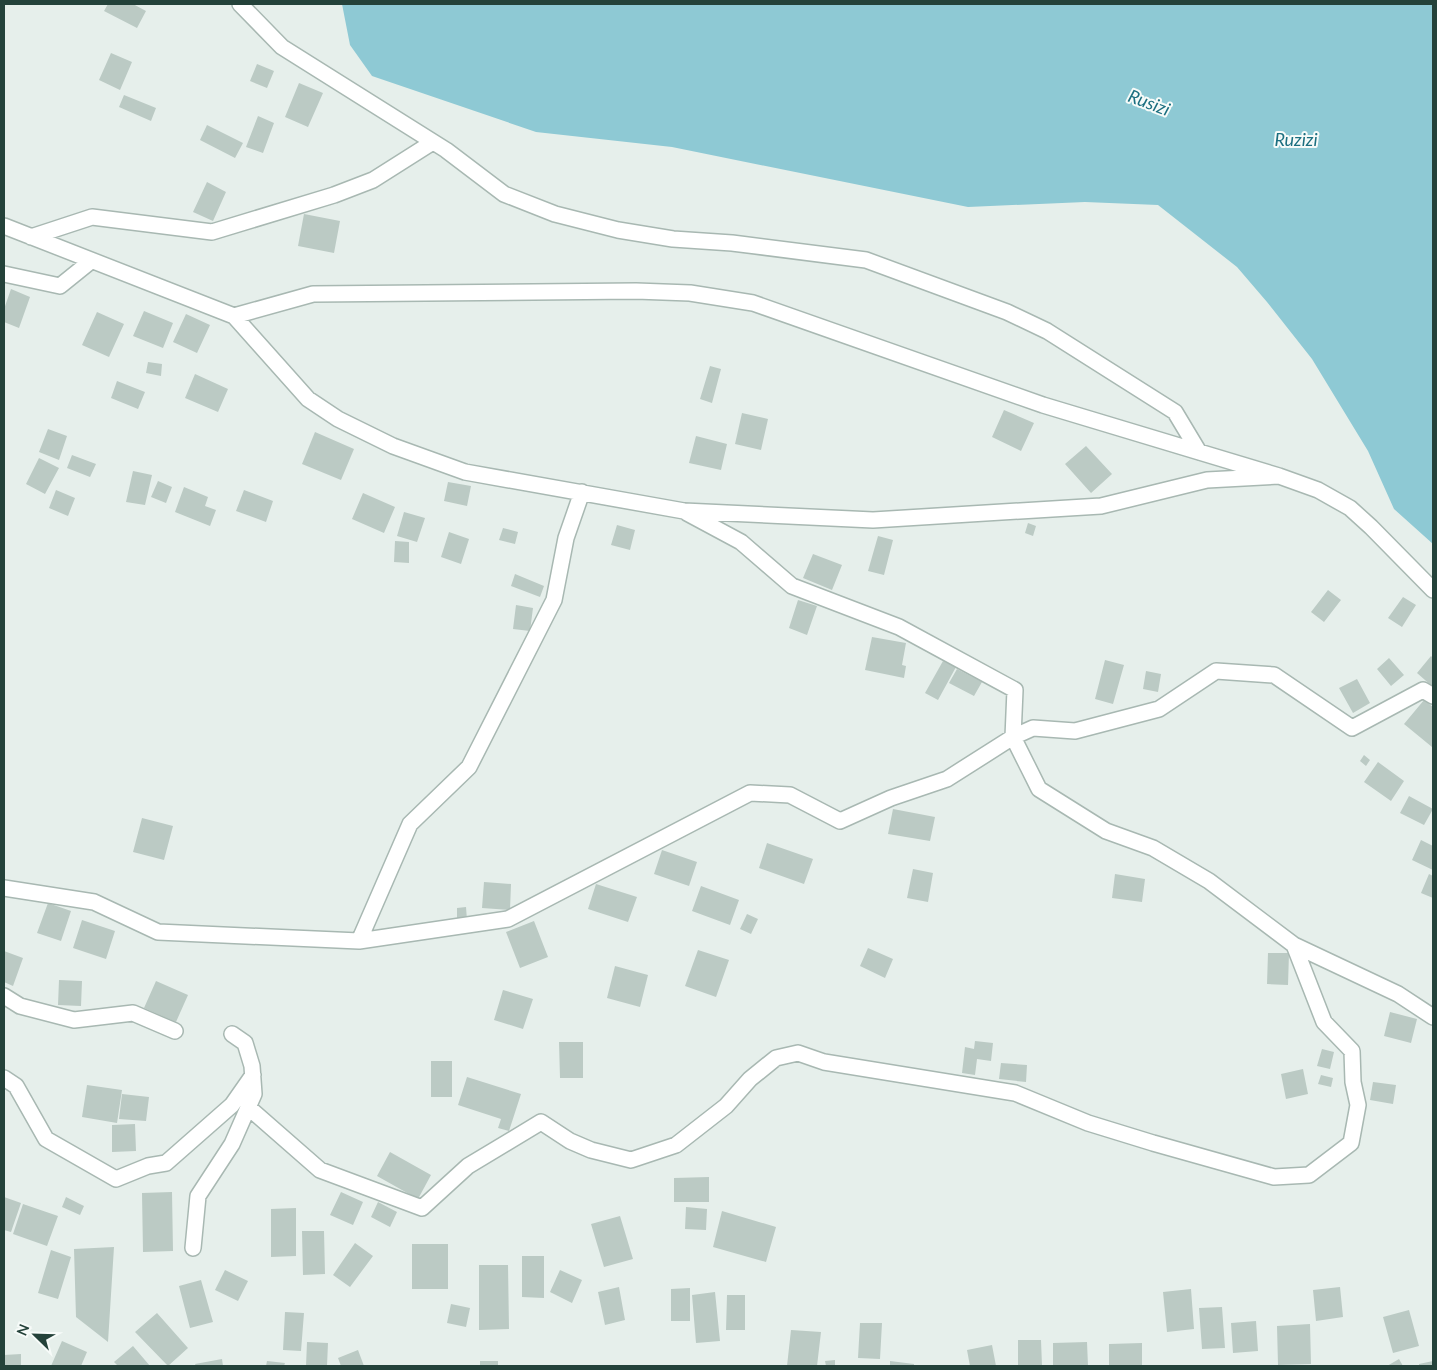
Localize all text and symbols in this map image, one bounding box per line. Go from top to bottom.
water label: Rusizi [1125,84,1173,120]
water label: Ruzizi [1274,128,1318,150]
north arrow [10,1310,60,1360]
text: N [13,1321,33,1338]

